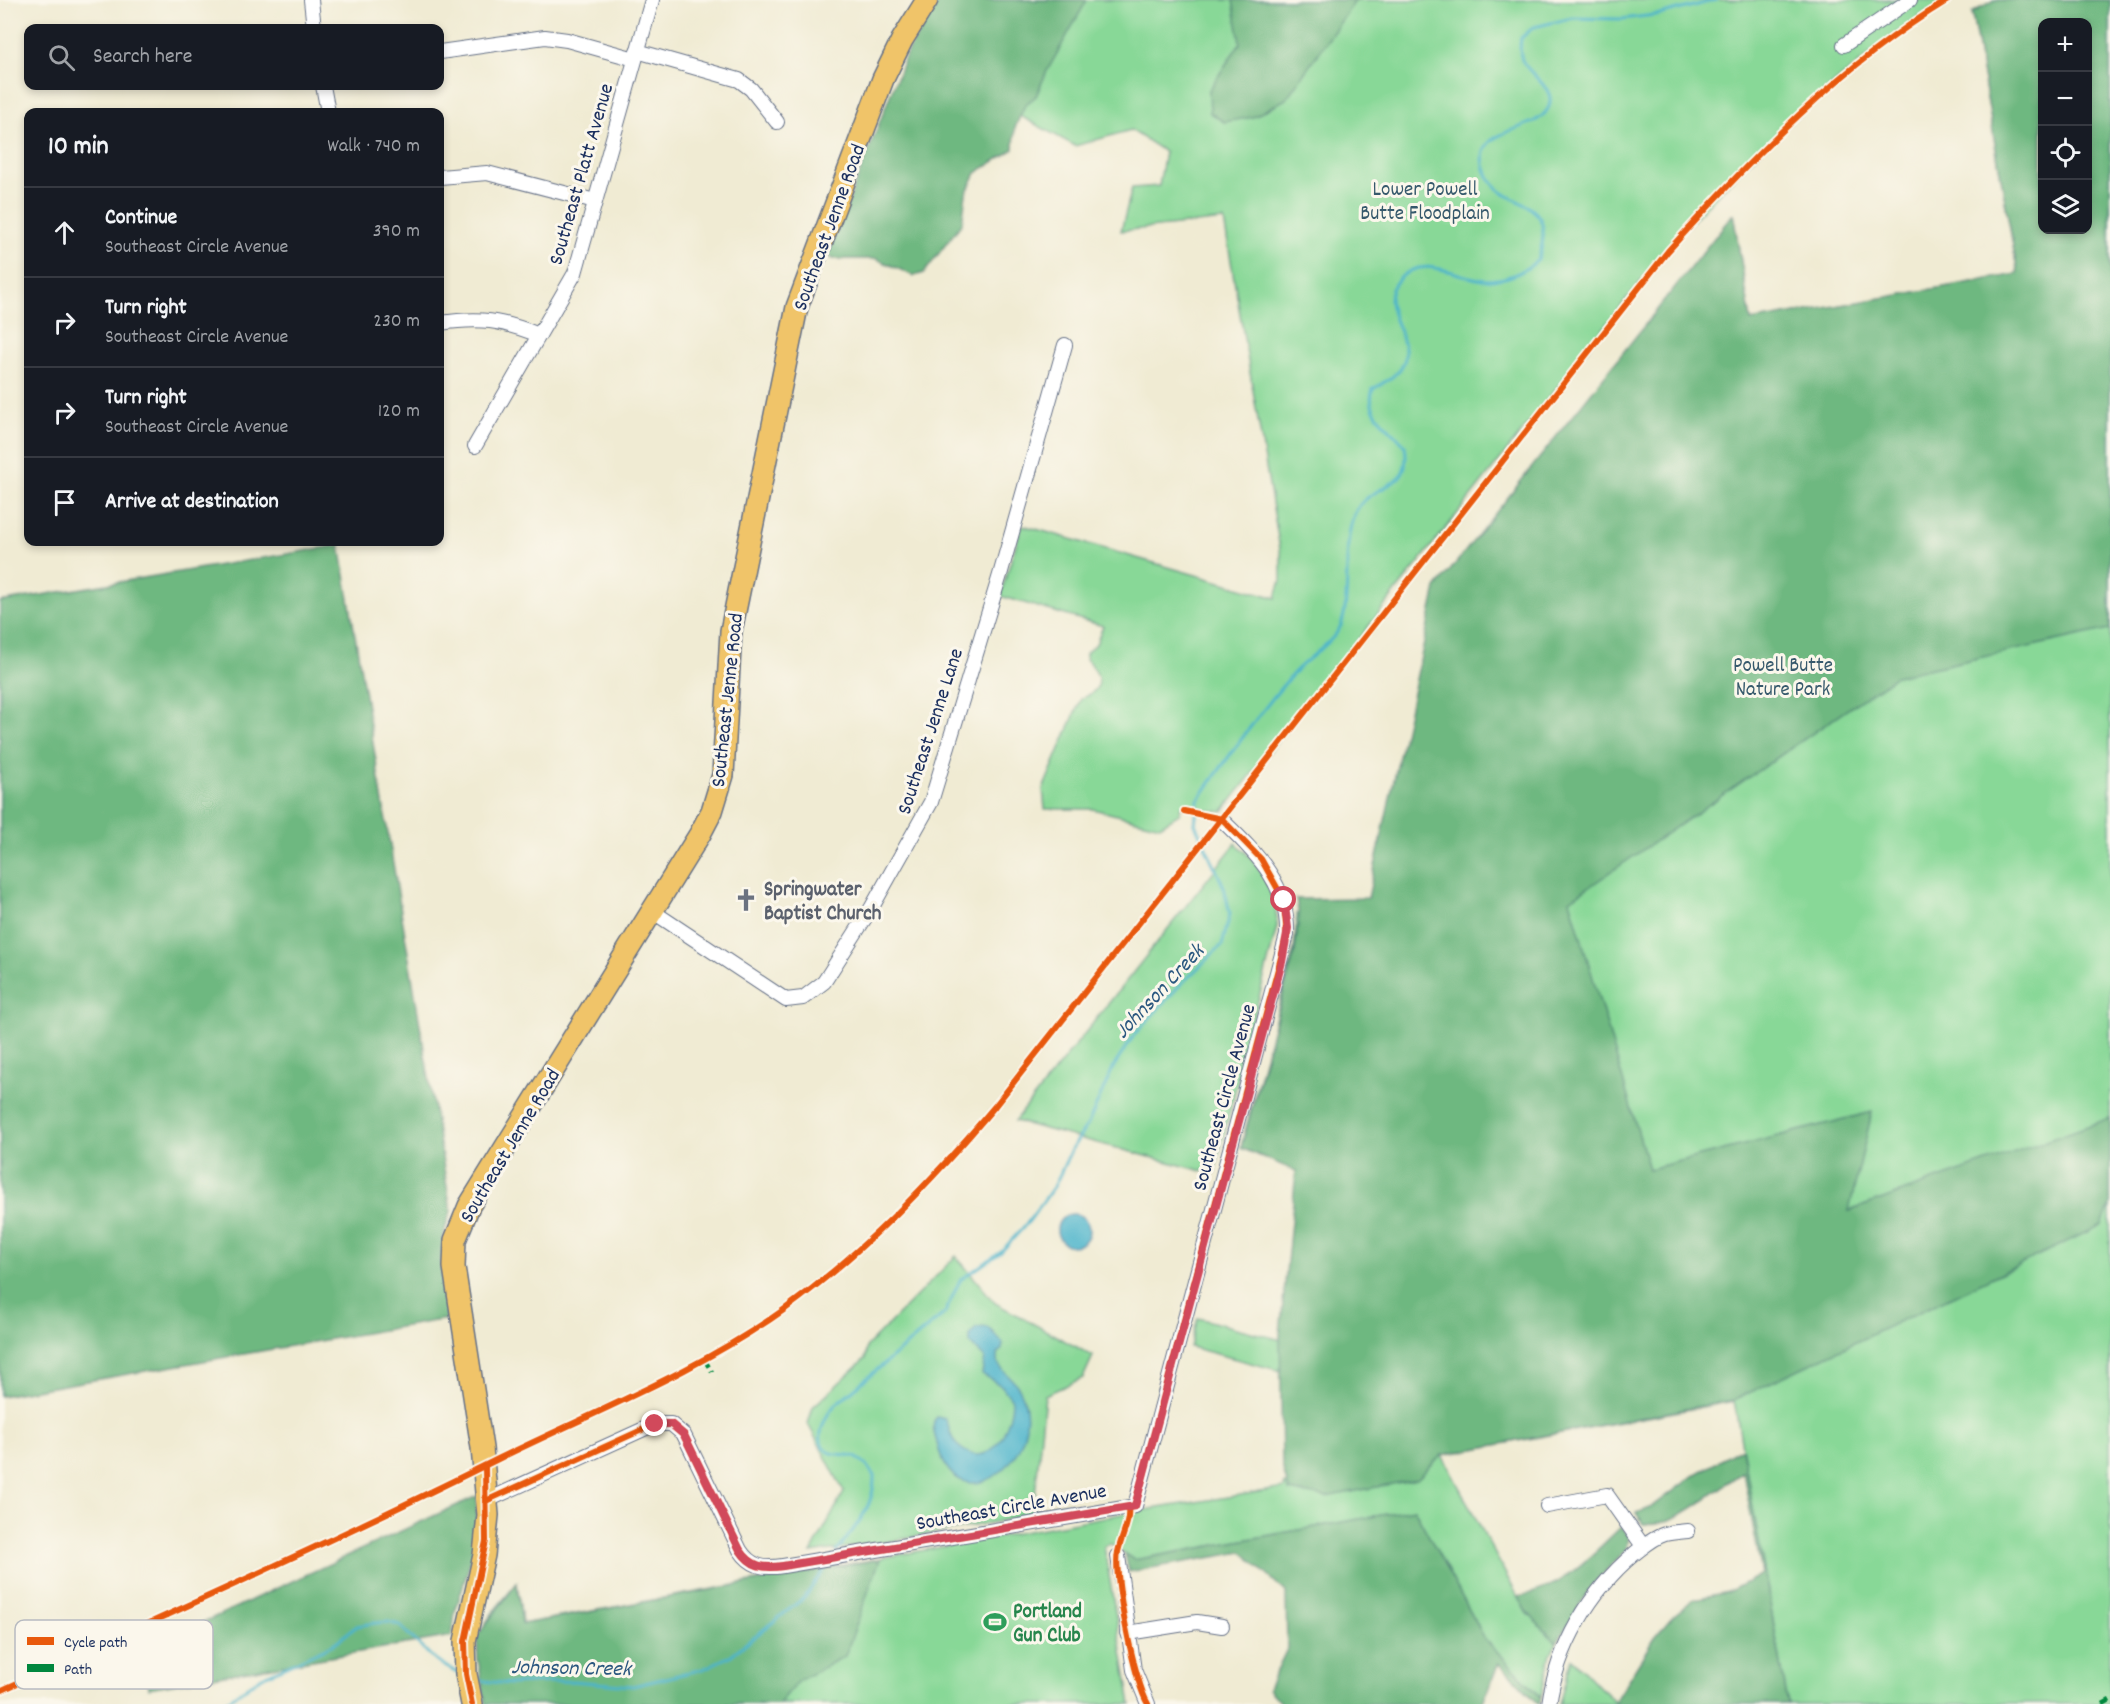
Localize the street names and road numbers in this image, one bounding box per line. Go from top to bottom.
street label: Southeast Platt Avenue [543,80,623,269]
street label: Southeast Jenne Road [787,141,875,315]
street label: Southeast Jenne Road [705,612,753,789]
street label: Southeast Jenne Lane [891,645,973,819]
street label: Southeast Circle Avenue [1187,1001,1265,1195]
street label: Southeast Jenne Road [454,1064,570,1229]
street label: Southeast Circle Avenue [914,1477,1109,1540]

